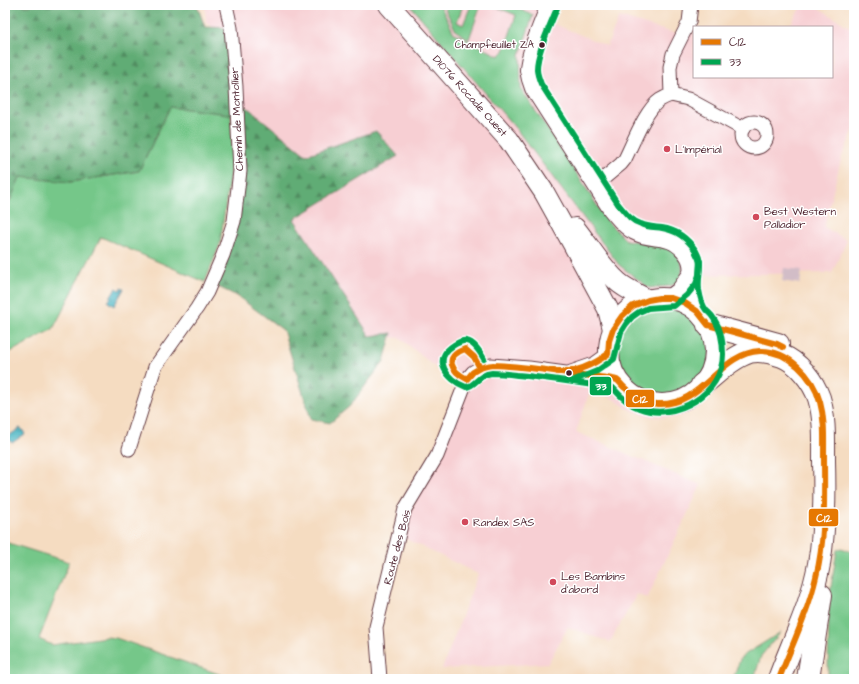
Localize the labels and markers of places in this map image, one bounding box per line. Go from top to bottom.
place label: Champfeuillet ZA [455,38,535,52]
marker: Champfeuillet ZA [537,40,547,50]
place label: L'Impérial [675,142,722,157]
marker: L'Impérial [662,144,672,154]
place label: Best Western Palladior [764,204,836,232]
marker: Best Western Palladior [751,212,761,222]
unlabelled marker [564,368,574,378]
place label: Randex SAS [473,515,534,530]
marker: Randex SAS [460,517,470,527]
place label: Les Bambins d’abord [561,569,626,597]
marker: Les Bambins d’abord [548,577,558,587]

